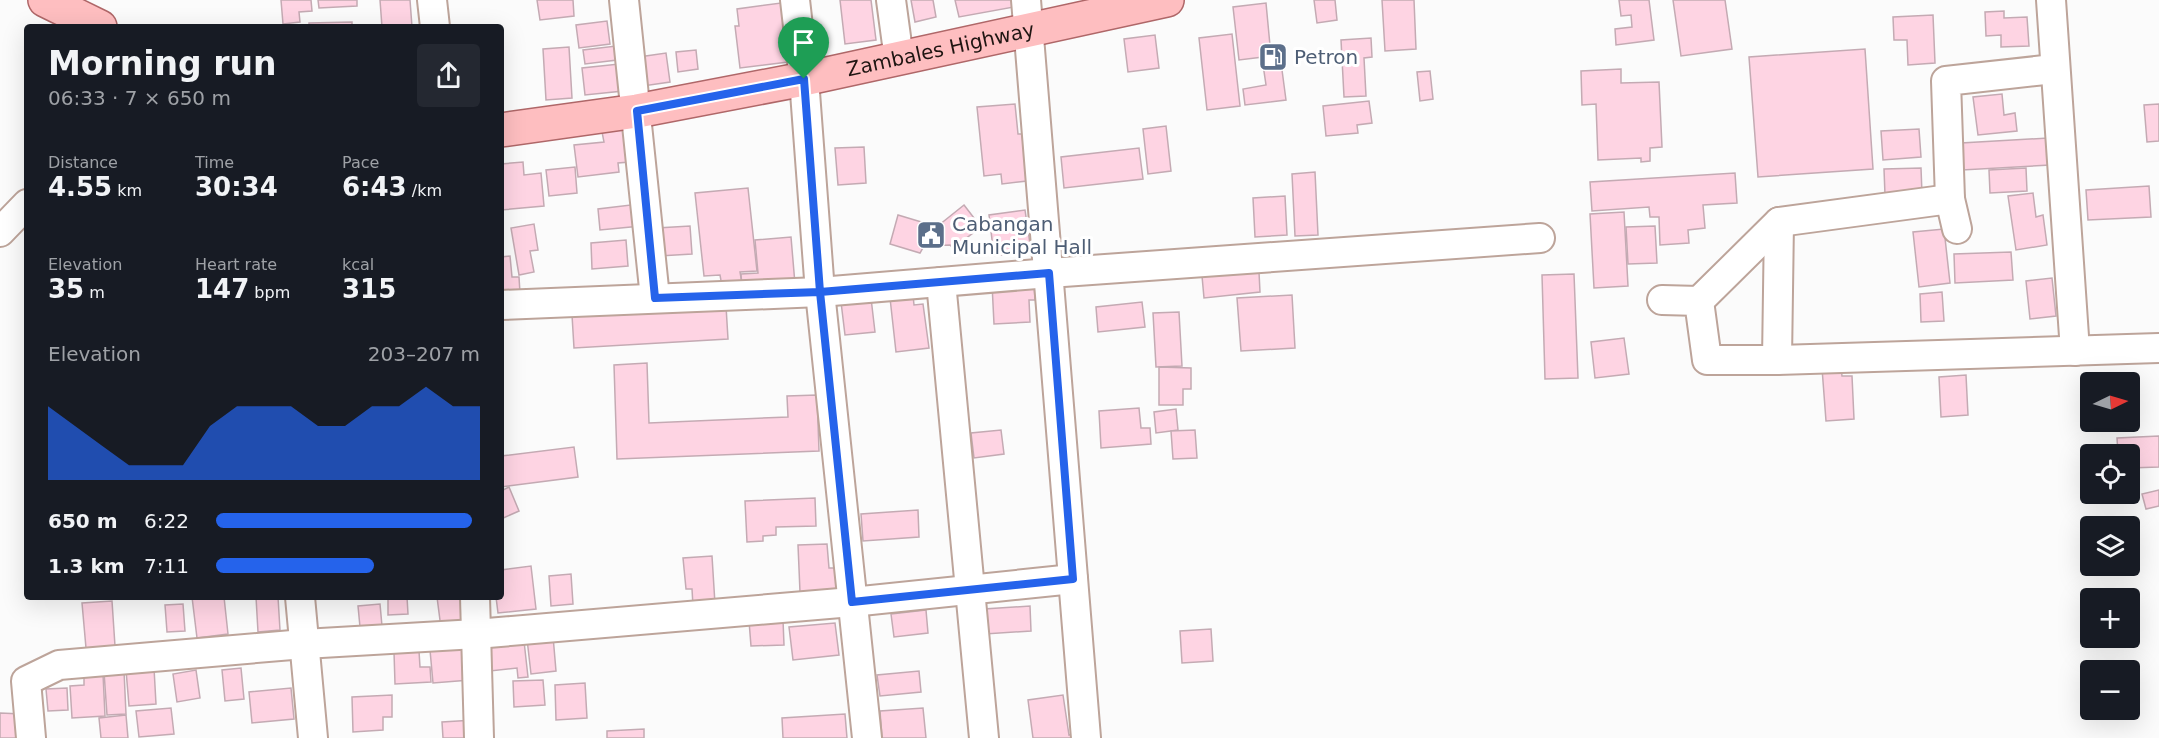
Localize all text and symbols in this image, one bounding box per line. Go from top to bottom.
pin [778,17,829,79]
street label: Zambales Highway [844,17,1037,81]
icon: arrive [787,26,820,59]
fuel station icon: Petron [1257,41,1289,73]
text: Morning run [48,44,276,83]
button: share [417,44,480,107]
place label: Petron [1294,45,1358,69]
text: 06:33 · 7 × 650 m [48,86,231,110]
text: Distance [48,153,118,172]
text: Time [195,153,234,172]
text: Pace [342,153,379,172]
text: 4.55 [48,172,112,202]
text: 30:34 [195,172,278,202]
text: 6:43 [342,172,407,202]
text: km [112,181,142,200]
text: /km [407,181,442,200]
place label: Cabangan Municipal Hall [952,212,1092,259]
public building icon: Cabangan Municipal Hall [915,219,947,251]
text: Elevation [48,255,122,274]
text: Heart rate [195,255,277,274]
text: kcal [342,255,374,274]
text: 35 [48,274,84,304]
text: 147 [195,274,249,304]
text: 315 [342,274,396,304]
text: m [84,283,105,302]
text: bpm [249,283,290,302]
text: Elevation [48,342,141,366]
text: 203–207 m [368,342,480,366]
north arrow [2080,372,2140,432]
map controls [2080,372,2140,720]
button: locate [2080,444,2140,504]
text: 650 m [48,509,118,533]
text: 6:22 [144,509,189,533]
button: layers [2080,516,2140,576]
text: 1.3 km [48,554,125,578]
text: 7:11 [144,554,189,578]
button: + [2080,588,2140,648]
button: − [2080,660,2140,720]

